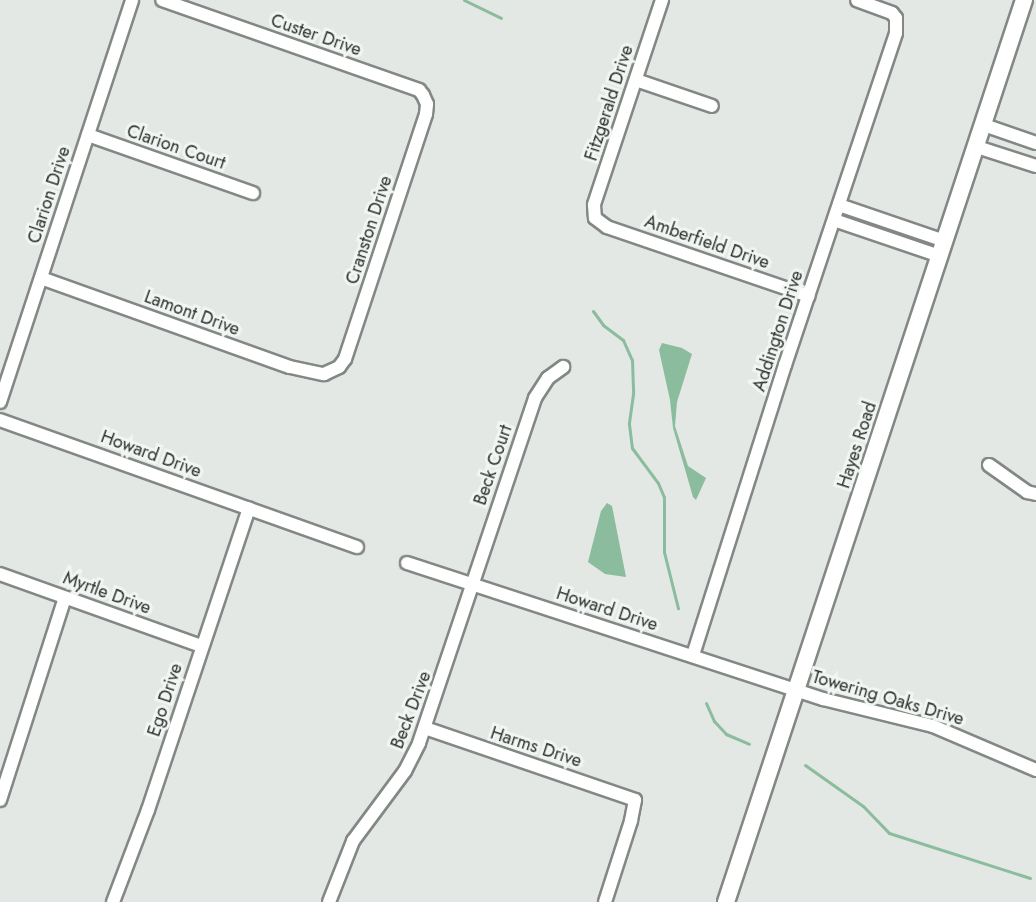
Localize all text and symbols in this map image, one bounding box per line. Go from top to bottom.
street label: Custer Drive [268,9,364,61]
street label: Fitzgerald Drive [580,43,638,163]
street label: Clarion Court [124,120,228,174]
street label: Clarion Drive [23,144,75,246]
street label: Cranston Drive [341,173,397,287]
street label: Amberfield Drive [642,211,772,273]
street label: Addington Drive [748,268,808,394]
street label: Lamont Drive [141,286,243,340]
street label: Hayes Road [833,399,881,491]
street label: Beck Court [469,422,517,508]
street label: Howard Drive [98,426,204,482]
street label: Myrtle Drive [60,567,154,619]
street label: Howard Drive [554,582,660,636]
street label: Ego Drive [143,661,187,739]
street label: Towering Oaks Drive [810,666,966,730]
street label: Beck Drive [386,668,436,752]
street label: Harms Drive [488,722,584,772]

